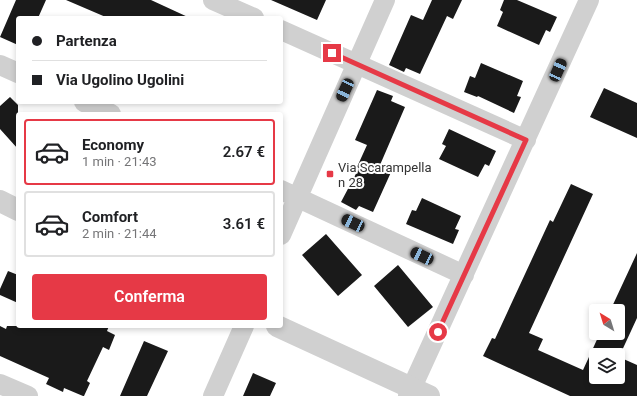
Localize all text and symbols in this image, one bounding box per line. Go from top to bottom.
text: Partenza [56,32,117,50]
route end [323,44,341,62]
car [548,57,568,83]
text: Via Ugolino Ugolini [56,71,184,89]
car [334,77,356,103]
icon: car [34,134,70,170]
text: Economy [82,136,144,154]
text: 2.67 € [223,143,265,161]
text: 1 min · 21:43 [82,154,157,169]
place label: Via Scarampella n 28 [338,160,432,190]
marker: Via Scarampella n 28 [325,169,335,179]
icon: car [34,206,70,242]
text: Comfort [82,208,138,226]
car [340,212,366,234]
text: 3.61 € [223,215,265,233]
text: 2 min · 21:44 [82,226,157,241]
car [409,245,435,267]
button: Conferma [32,274,267,320]
north arrow [589,304,625,340]
map controls [589,304,625,384]
route start [429,323,447,341]
button: layers [589,348,625,384]

